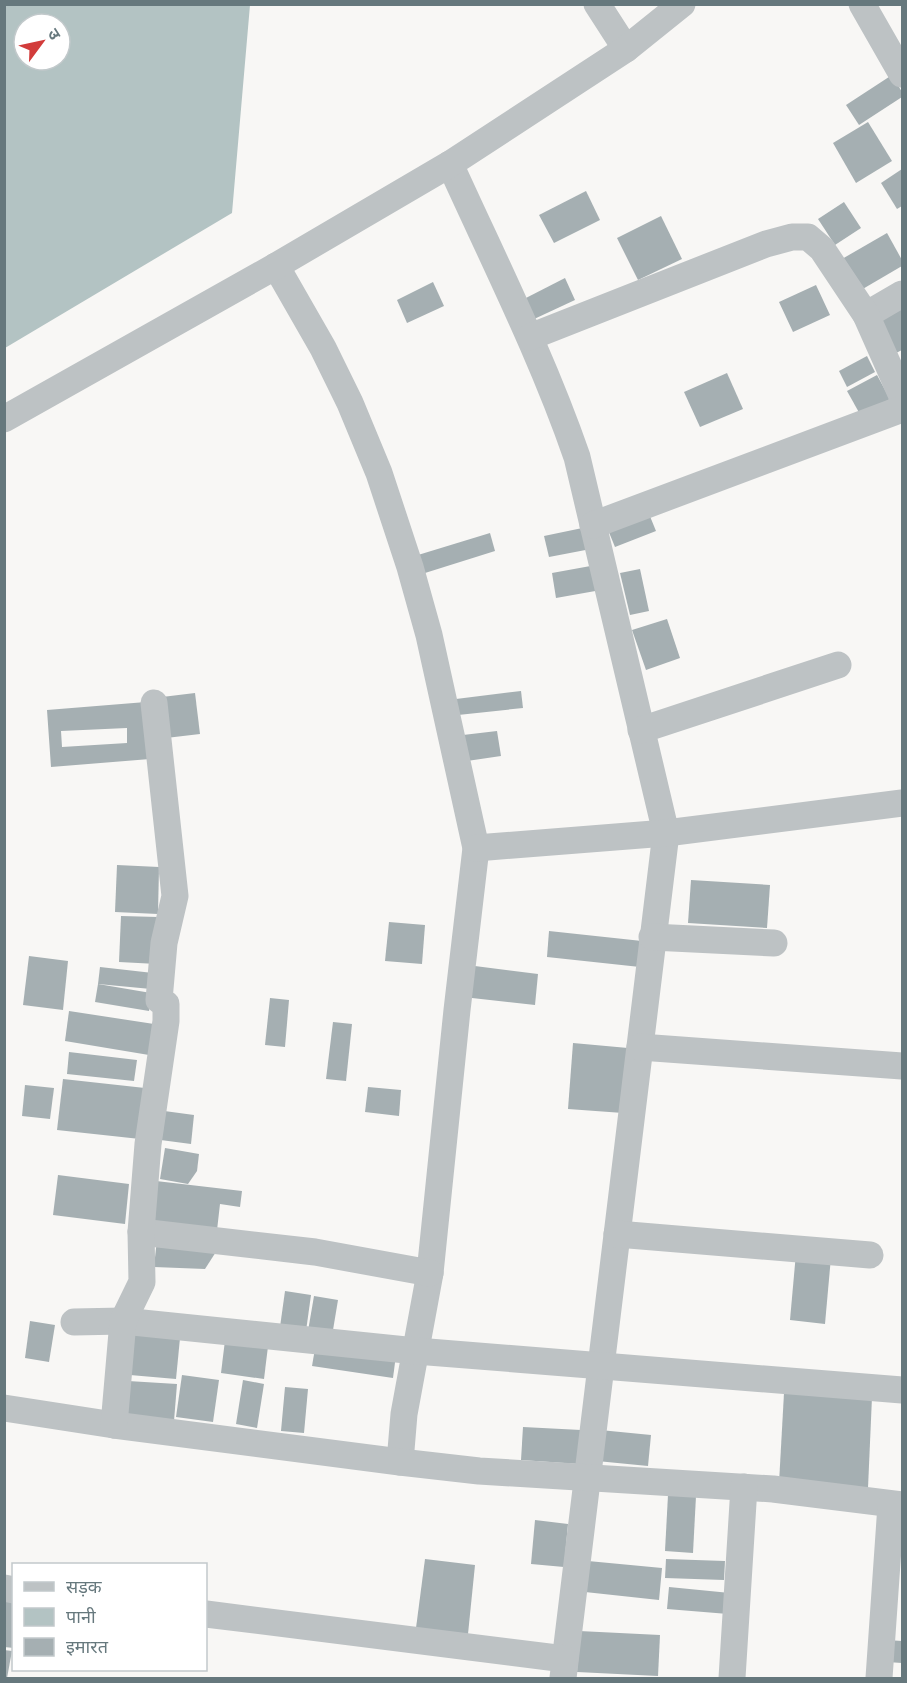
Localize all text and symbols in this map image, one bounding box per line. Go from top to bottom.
north arrow [12,12,72,72]
text: उ [44,24,66,44]
legend [12,1563,207,1671]
text: सड़क [66,1575,103,1598]
text: पानी [66,1605,96,1628]
text: इमारत [66,1635,109,1658]

